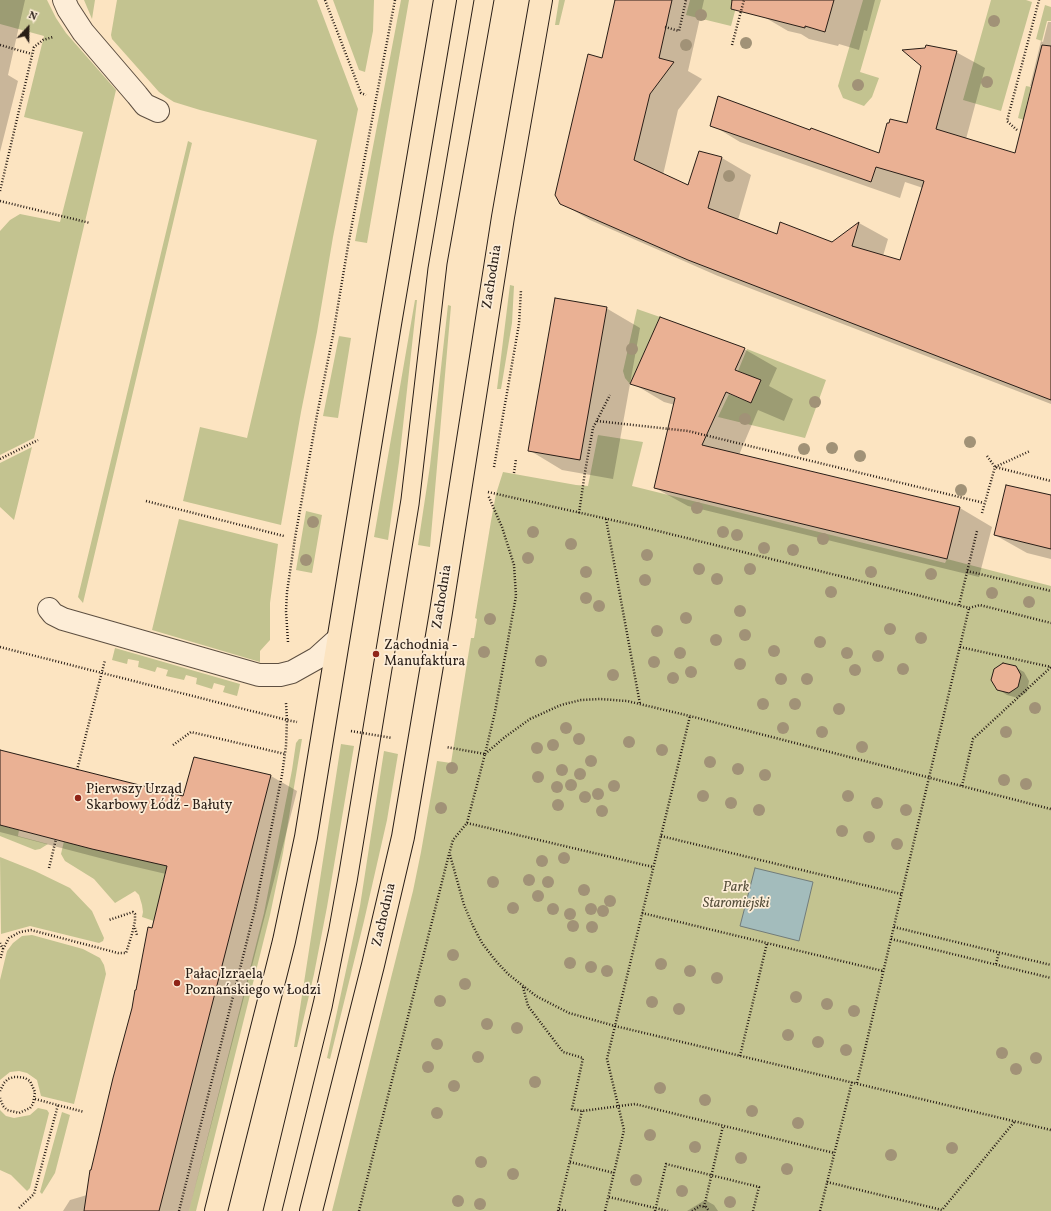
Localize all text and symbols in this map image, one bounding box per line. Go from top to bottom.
north arrow [8,8,48,48]
text: N [26,8,39,25]
street label: Zachodnia [480,244,506,310]
street label: Zachodnia [430,564,456,630]
place label: Zachodnia - Manufaktura [384,638,465,670]
marker: Zachodnia - Manufaktura [371,649,381,659]
place label: Pierwszy Urząd Skarbowy Łódź - Bałuty [86,782,232,814]
marker: Pierwszy Urząd Skarbowy Łódź - Bałuty [73,793,83,803]
park label: Park Staromiejski [703,880,769,912]
street label: Zachodnia [370,881,400,949]
place label: Pałac Izraela Poznańskiego w Łodzi [185,967,321,1000]
marker: Pałac Izraela Poznańskiego w Łodzi [172,978,182,988]

